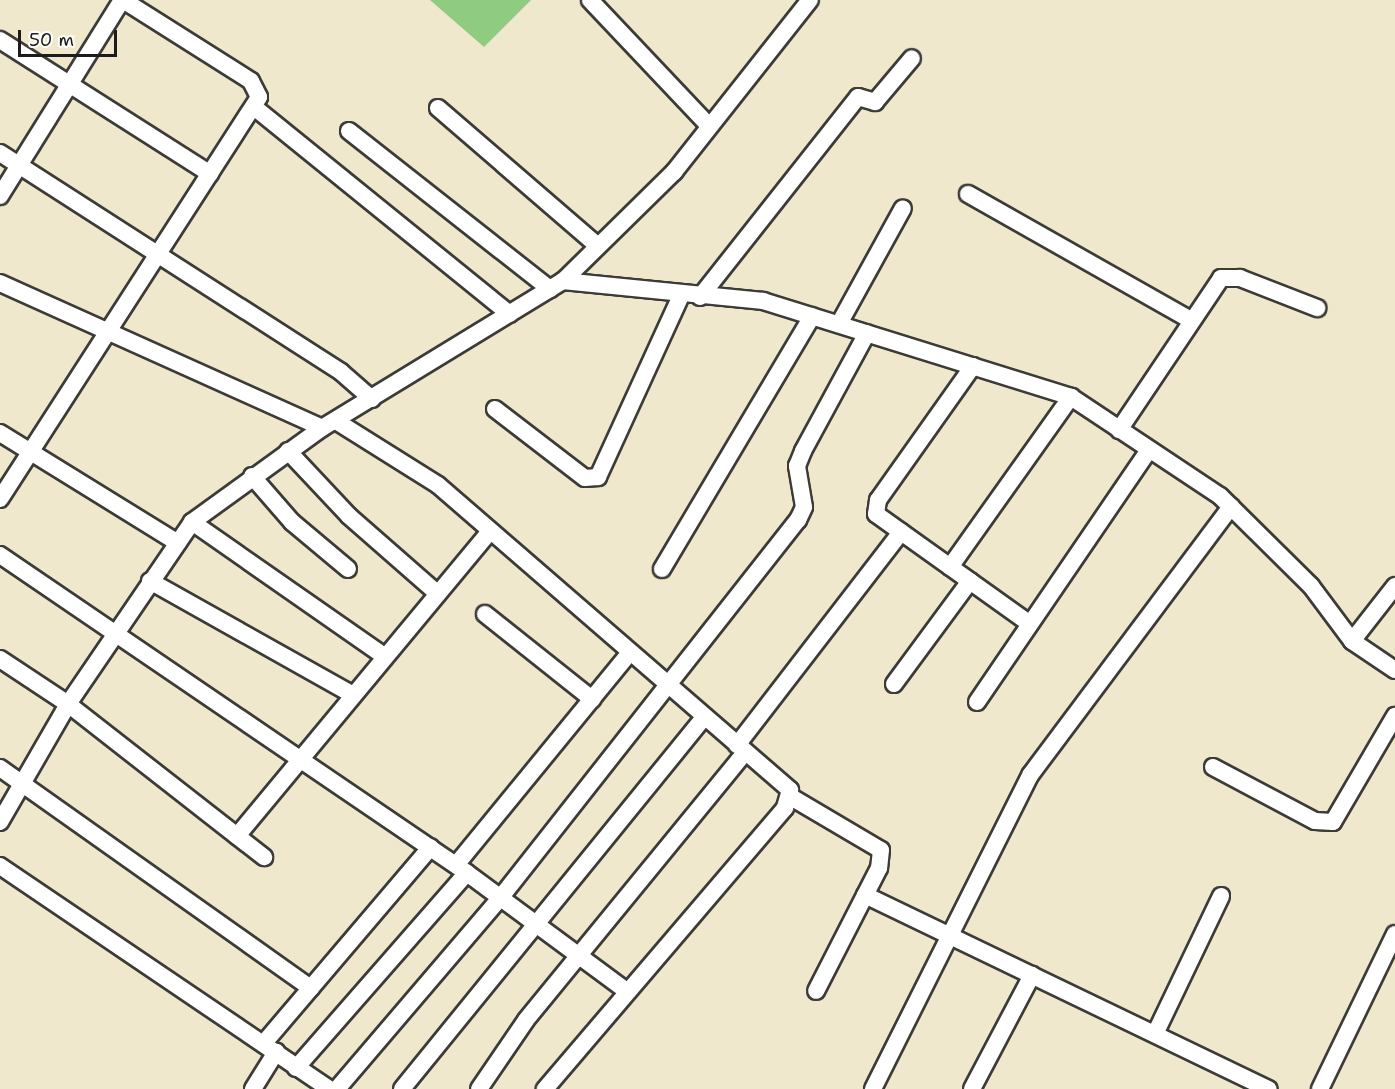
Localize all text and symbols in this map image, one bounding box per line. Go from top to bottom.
scale bar [21,18,120,56]
text: 50 m [29,28,74,52]

